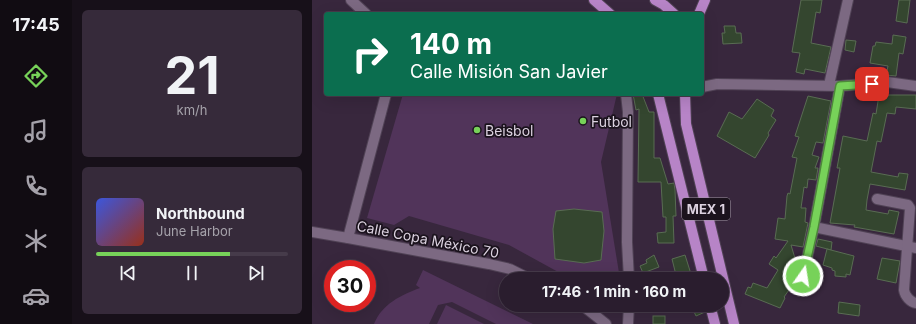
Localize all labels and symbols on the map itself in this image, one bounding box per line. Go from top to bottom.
pin [855,67,889,101]
place label: Futbol [591,113,632,130]
marker: Futbol [578,116,588,126]
place label: Beisbol [485,122,533,139]
marker: Beisbol [472,125,482,135]
road number: MEX 1 [682,198,730,220]
street label: Calle Copa México 70 [355,217,501,261]
position arrow [782,255,824,297]
speed limit sign: 30 [324,260,376,312]

